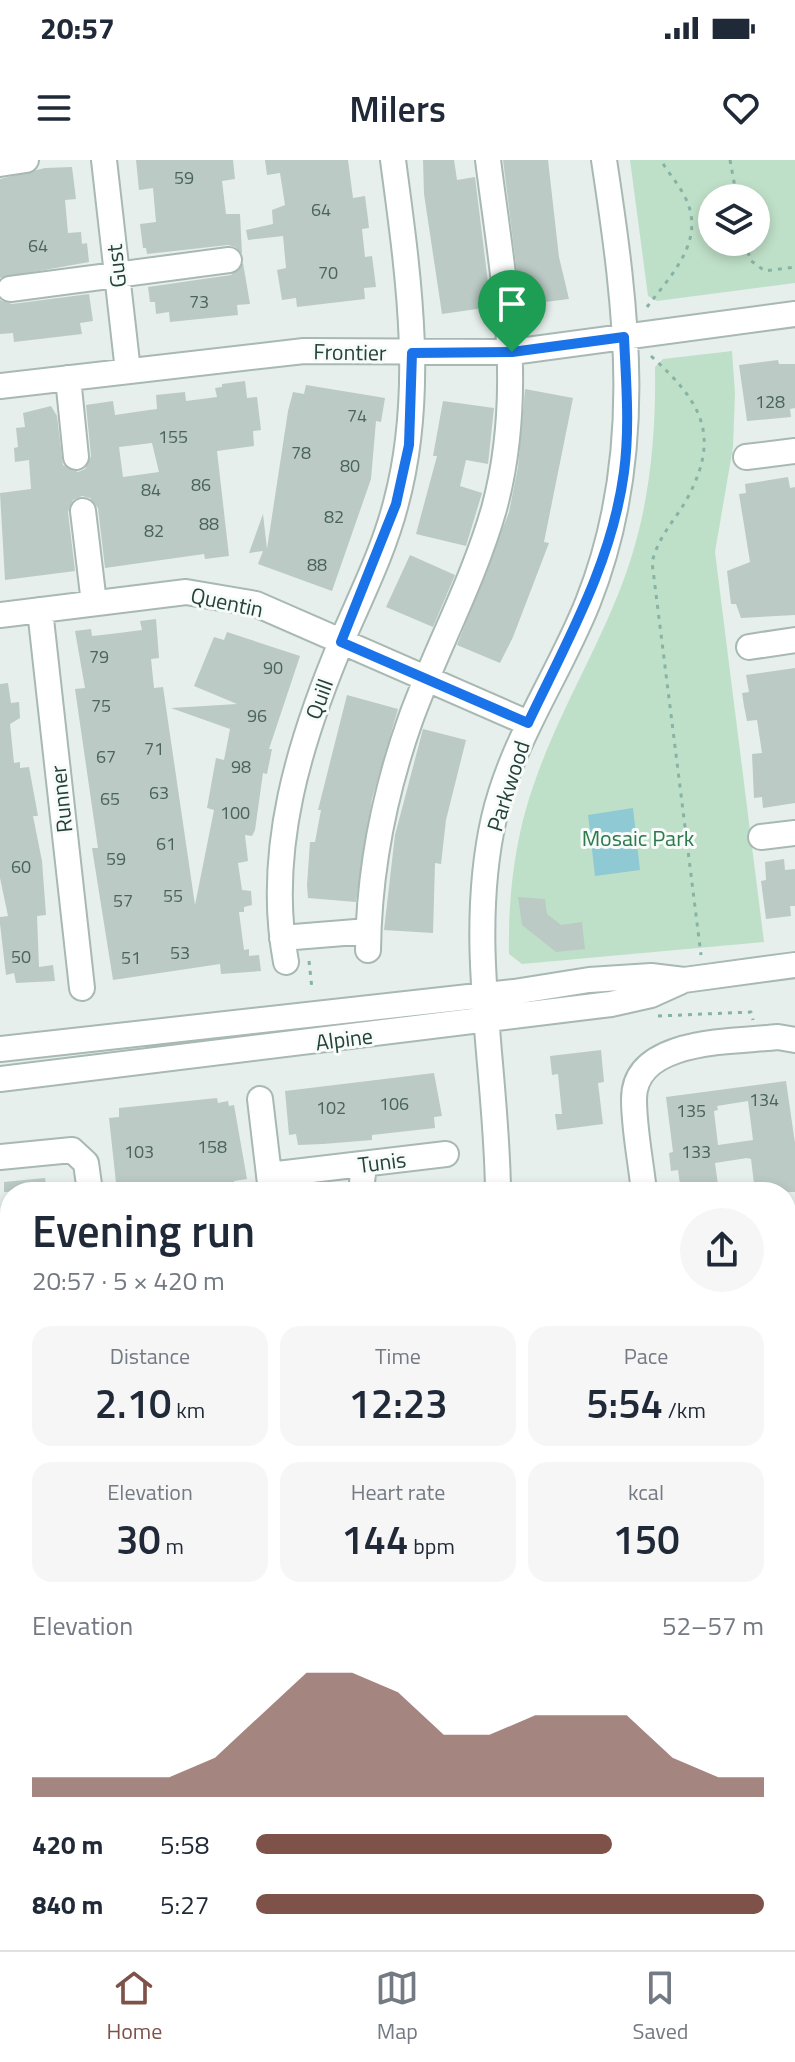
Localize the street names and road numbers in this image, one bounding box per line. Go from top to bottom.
street label: Gust [97,242,135,289]
street label: Frontier [313,334,387,370]
street label: Quentin [188,578,266,626]
street label: Quill [296,674,342,724]
street label: Parkwood [477,736,539,836]
street label: Runner [41,763,81,834]
street label: Alpine [313,1019,375,1059]
street label: Tunis [356,1142,408,1182]

